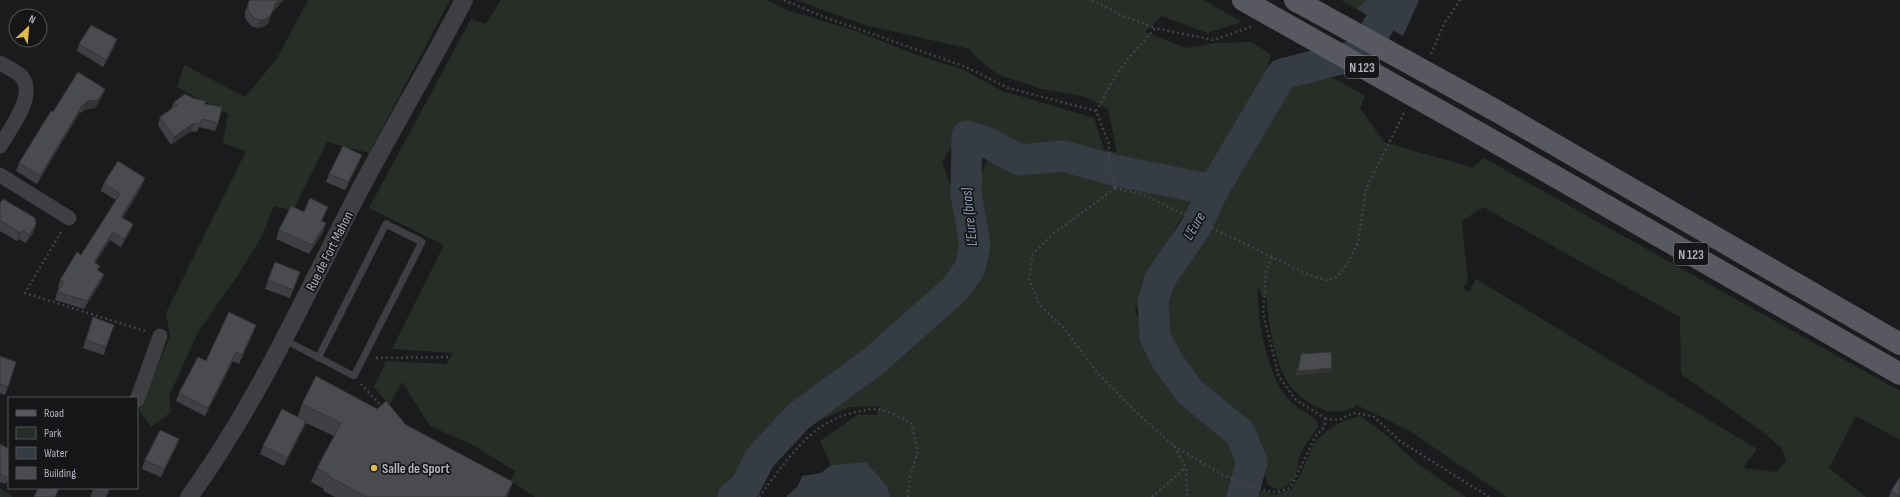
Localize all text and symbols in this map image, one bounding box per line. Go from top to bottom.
north arrow [8,8,48,48]
text: N [27,12,38,27]
road number: N 123 [1345,56,1379,78]
water label: L'Eure (bras) [957,186,982,247]
street label: Rue de Fort Mahon [302,209,357,294]
water label: L'Eure [1179,209,1210,244]
road number: N 123 [1674,243,1708,265]
legend [8,397,138,489]
text: Road [44,406,64,421]
text: Park [44,426,62,441]
text: Water [44,446,68,461]
place label: Salle de Sport [382,460,450,477]
marker: Salle de Sport [369,463,379,473]
text: Building [44,466,76,481]

